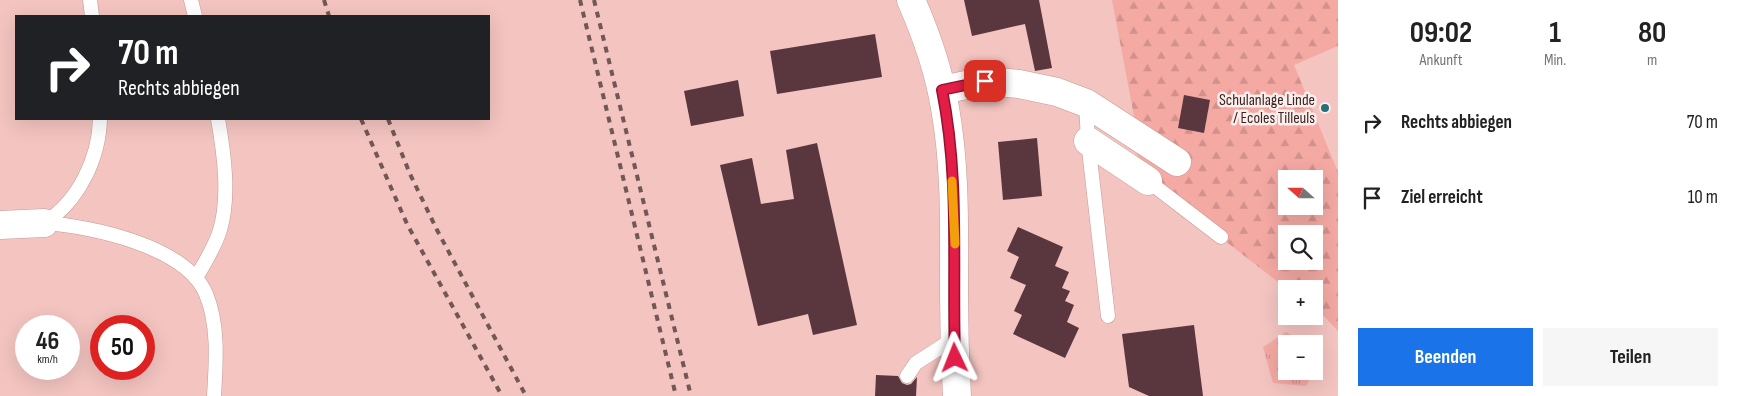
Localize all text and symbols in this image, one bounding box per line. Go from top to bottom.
text: 09:02 [1410,15,1472,51]
text: 1 [1549,15,1561,51]
text: 80 [1638,15,1666,51]
text: 70 m [118,32,178,75]
icon: right [35,35,100,100]
text: Ankunft [1419,51,1463,70]
text: Min. [1544,51,1566,70]
text: m [1647,51,1657,70]
pin [964,60,1006,102]
icon: arrive [971,67,999,95]
text: Rechts abbiegen [118,75,240,102]
place label: Schulanlage Linde / Ecoles Tilleuls [1219,91,1315,128]
marker: Schulanlage Linde / Ecoles Tilleuls [1319,102,1331,114]
icon: right [1358,109,1386,137]
text: Rechts abbiegen [1401,111,1512,134]
text: 70 m [1687,111,1718,134]
north arrow [1278,170,1322,215]
map controls [1278,170,1323,380]
icon: arrive [1358,184,1386,212]
text: Ziel erreicht [1401,186,1483,209]
text: 10 m [1688,186,1718,209]
button: search [1278,225,1323,270]
button: + [1278,280,1323,325]
speed limit sign: 50 [90,315,155,380]
text: 46 [36,326,59,357]
button: Beenden [1358,328,1533,386]
button: Teilen [1543,328,1718,386]
position arrow [928,331,980,383]
button: − [1278,335,1323,380]
text: km/h [37,352,58,367]

